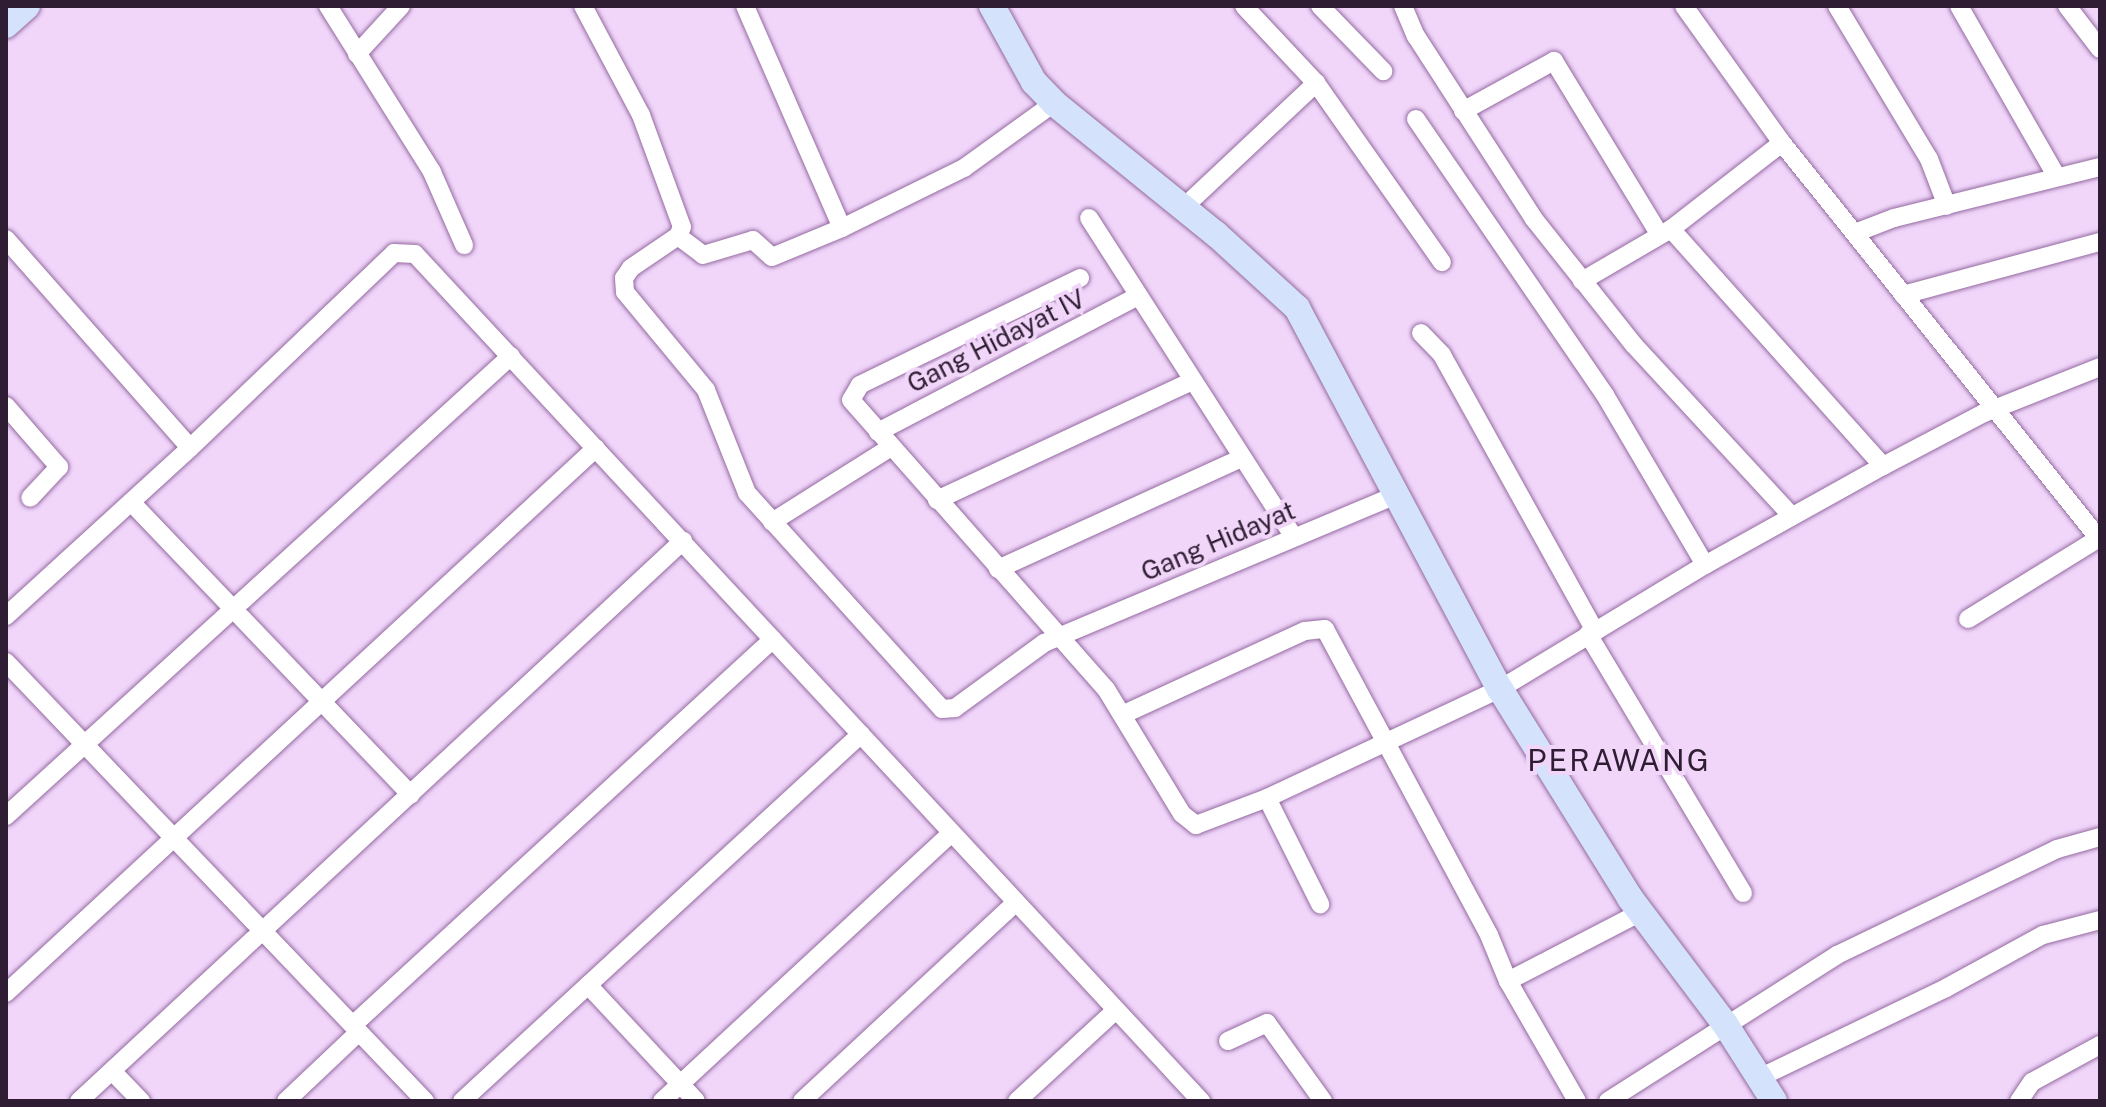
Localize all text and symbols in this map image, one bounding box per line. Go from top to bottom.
street label: Gang Hidayat IV [902,283,1090,399]
street label: Gang Hidayat [1136,495,1300,587]
district label: PERAWANG [1527,742,1711,778]

